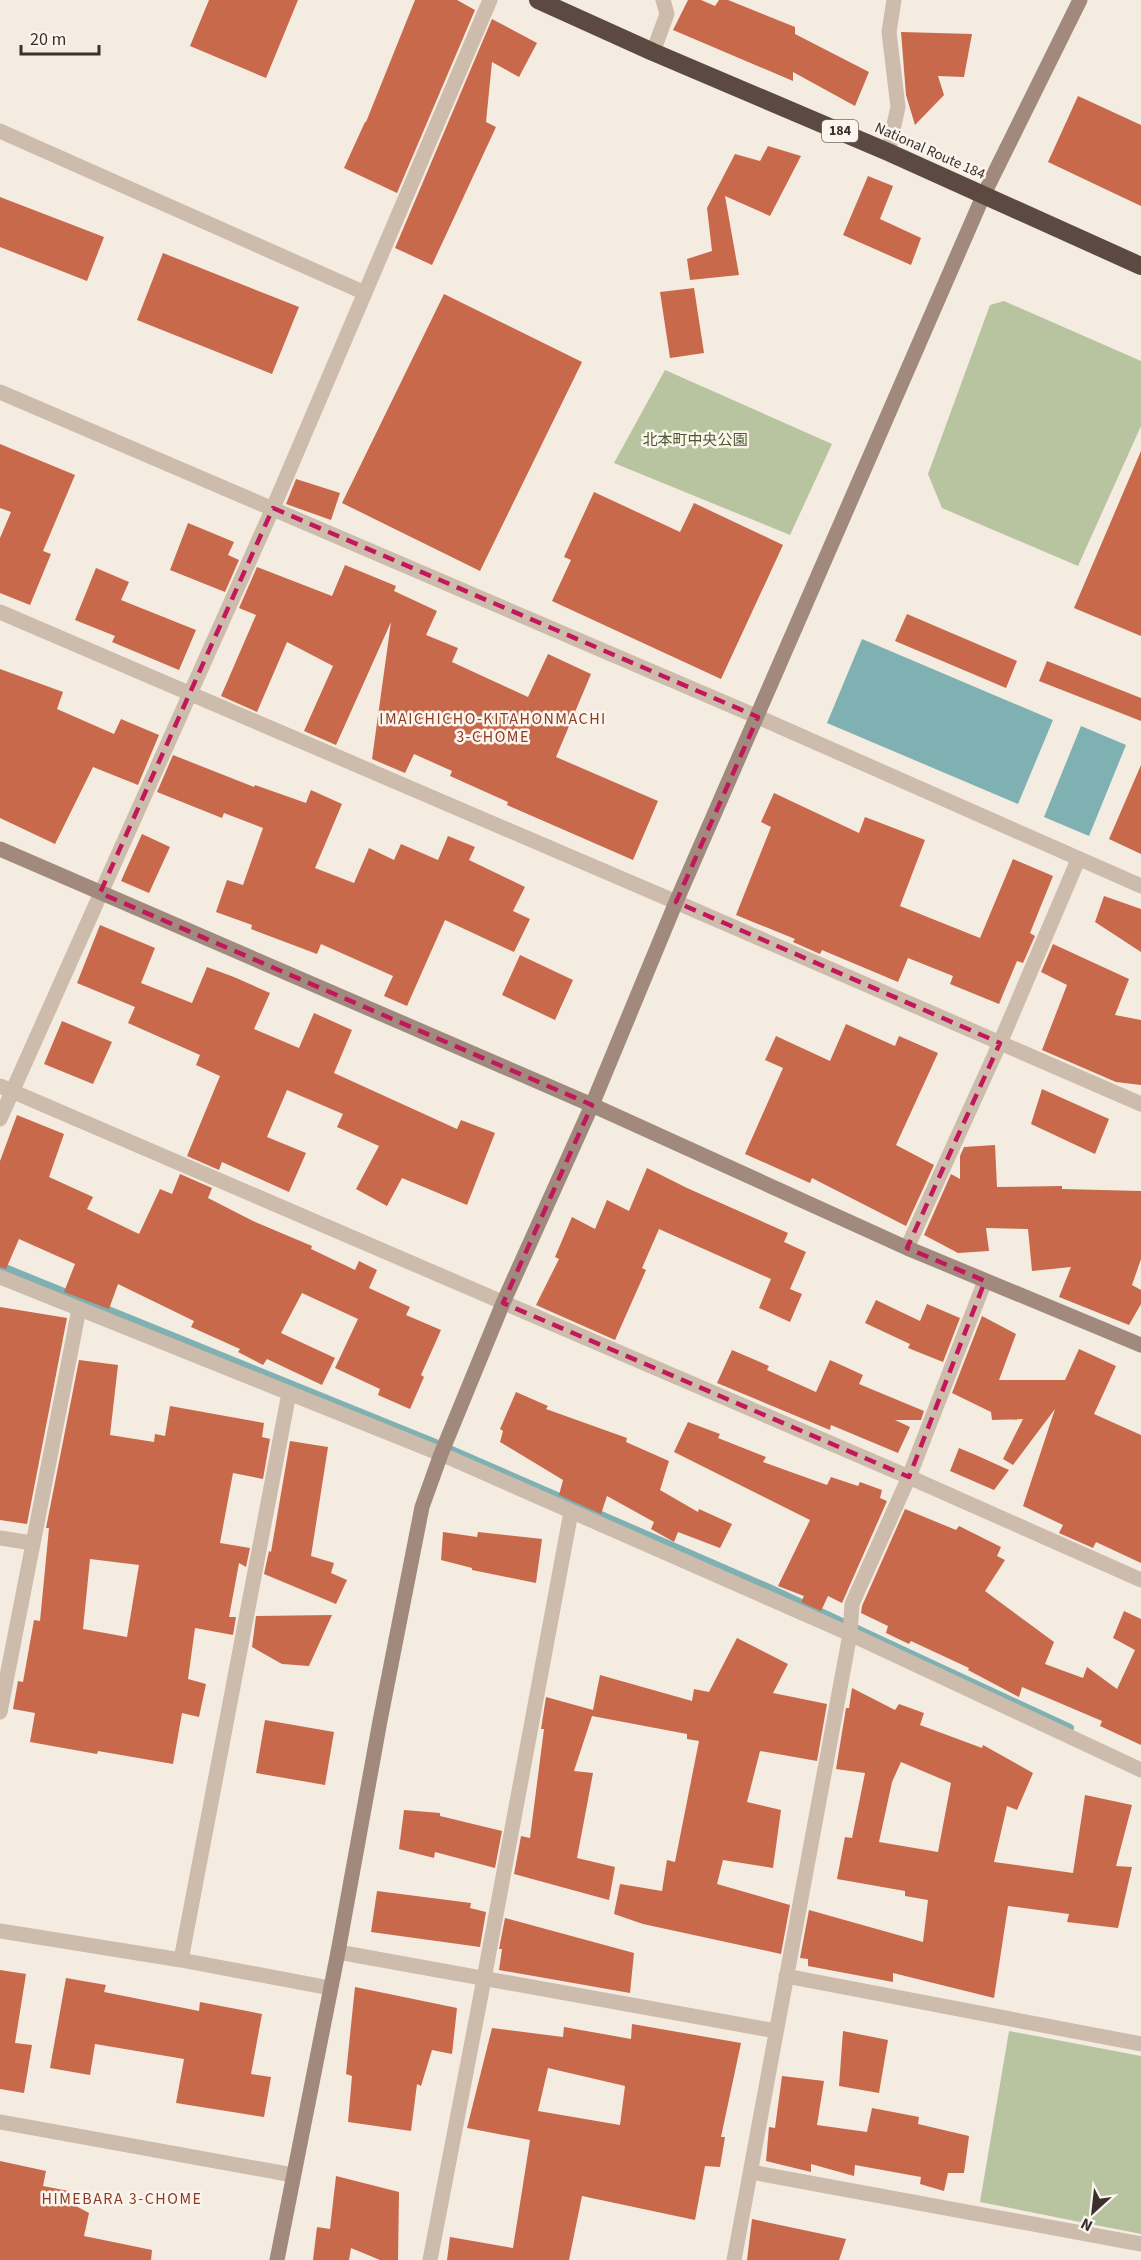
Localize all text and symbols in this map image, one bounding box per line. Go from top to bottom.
scale bar [21,18,99,56]
text: 20 m [30,27,66,52]
street label: National Route 184 [871,117,989,185]
road number: 184 [822,120,858,142]
park label: 北本町中央公園 [642,430,748,451]
district label: IMAICHICHO-KITAHONMACHI 3-CHOME [379,708,607,748]
north arrow [1063,2182,1123,2242]
district label: HIMEBARA 3-CHOME [42,2188,202,2210]
text: N [1077,2212,1096,2237]

